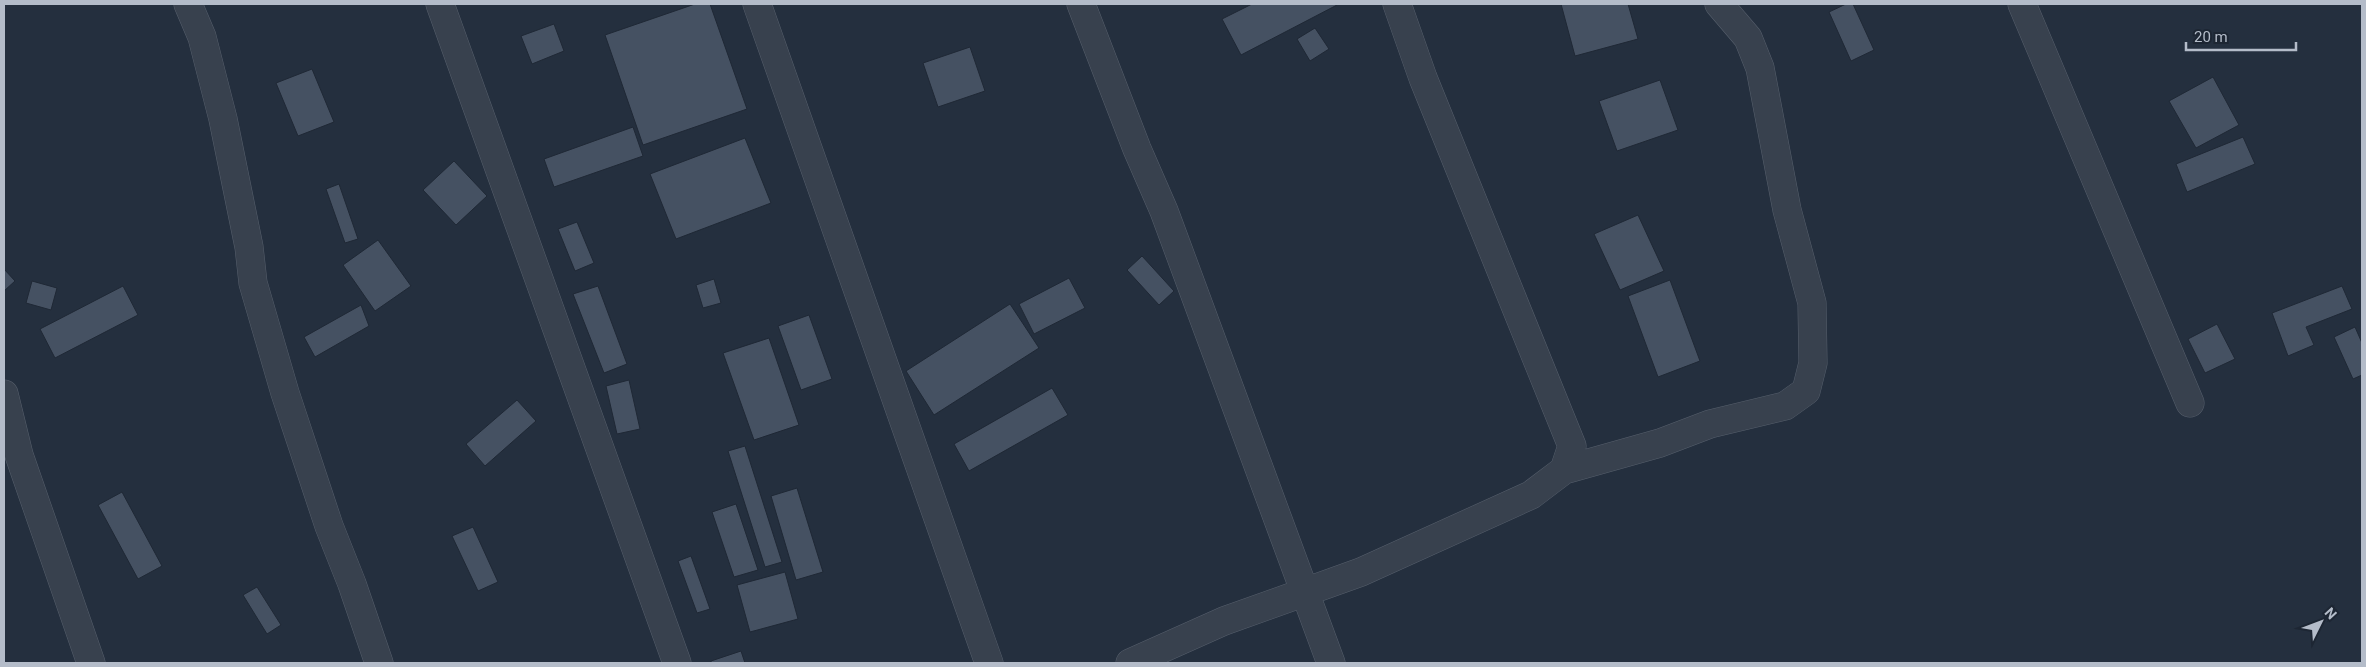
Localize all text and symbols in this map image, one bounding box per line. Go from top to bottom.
scale bar [2186,20,2296,52]
text: 20 m [2194,28,2228,46]
north arrow [2296,597,2346,647]
text: N [2321,604,2340,622]

